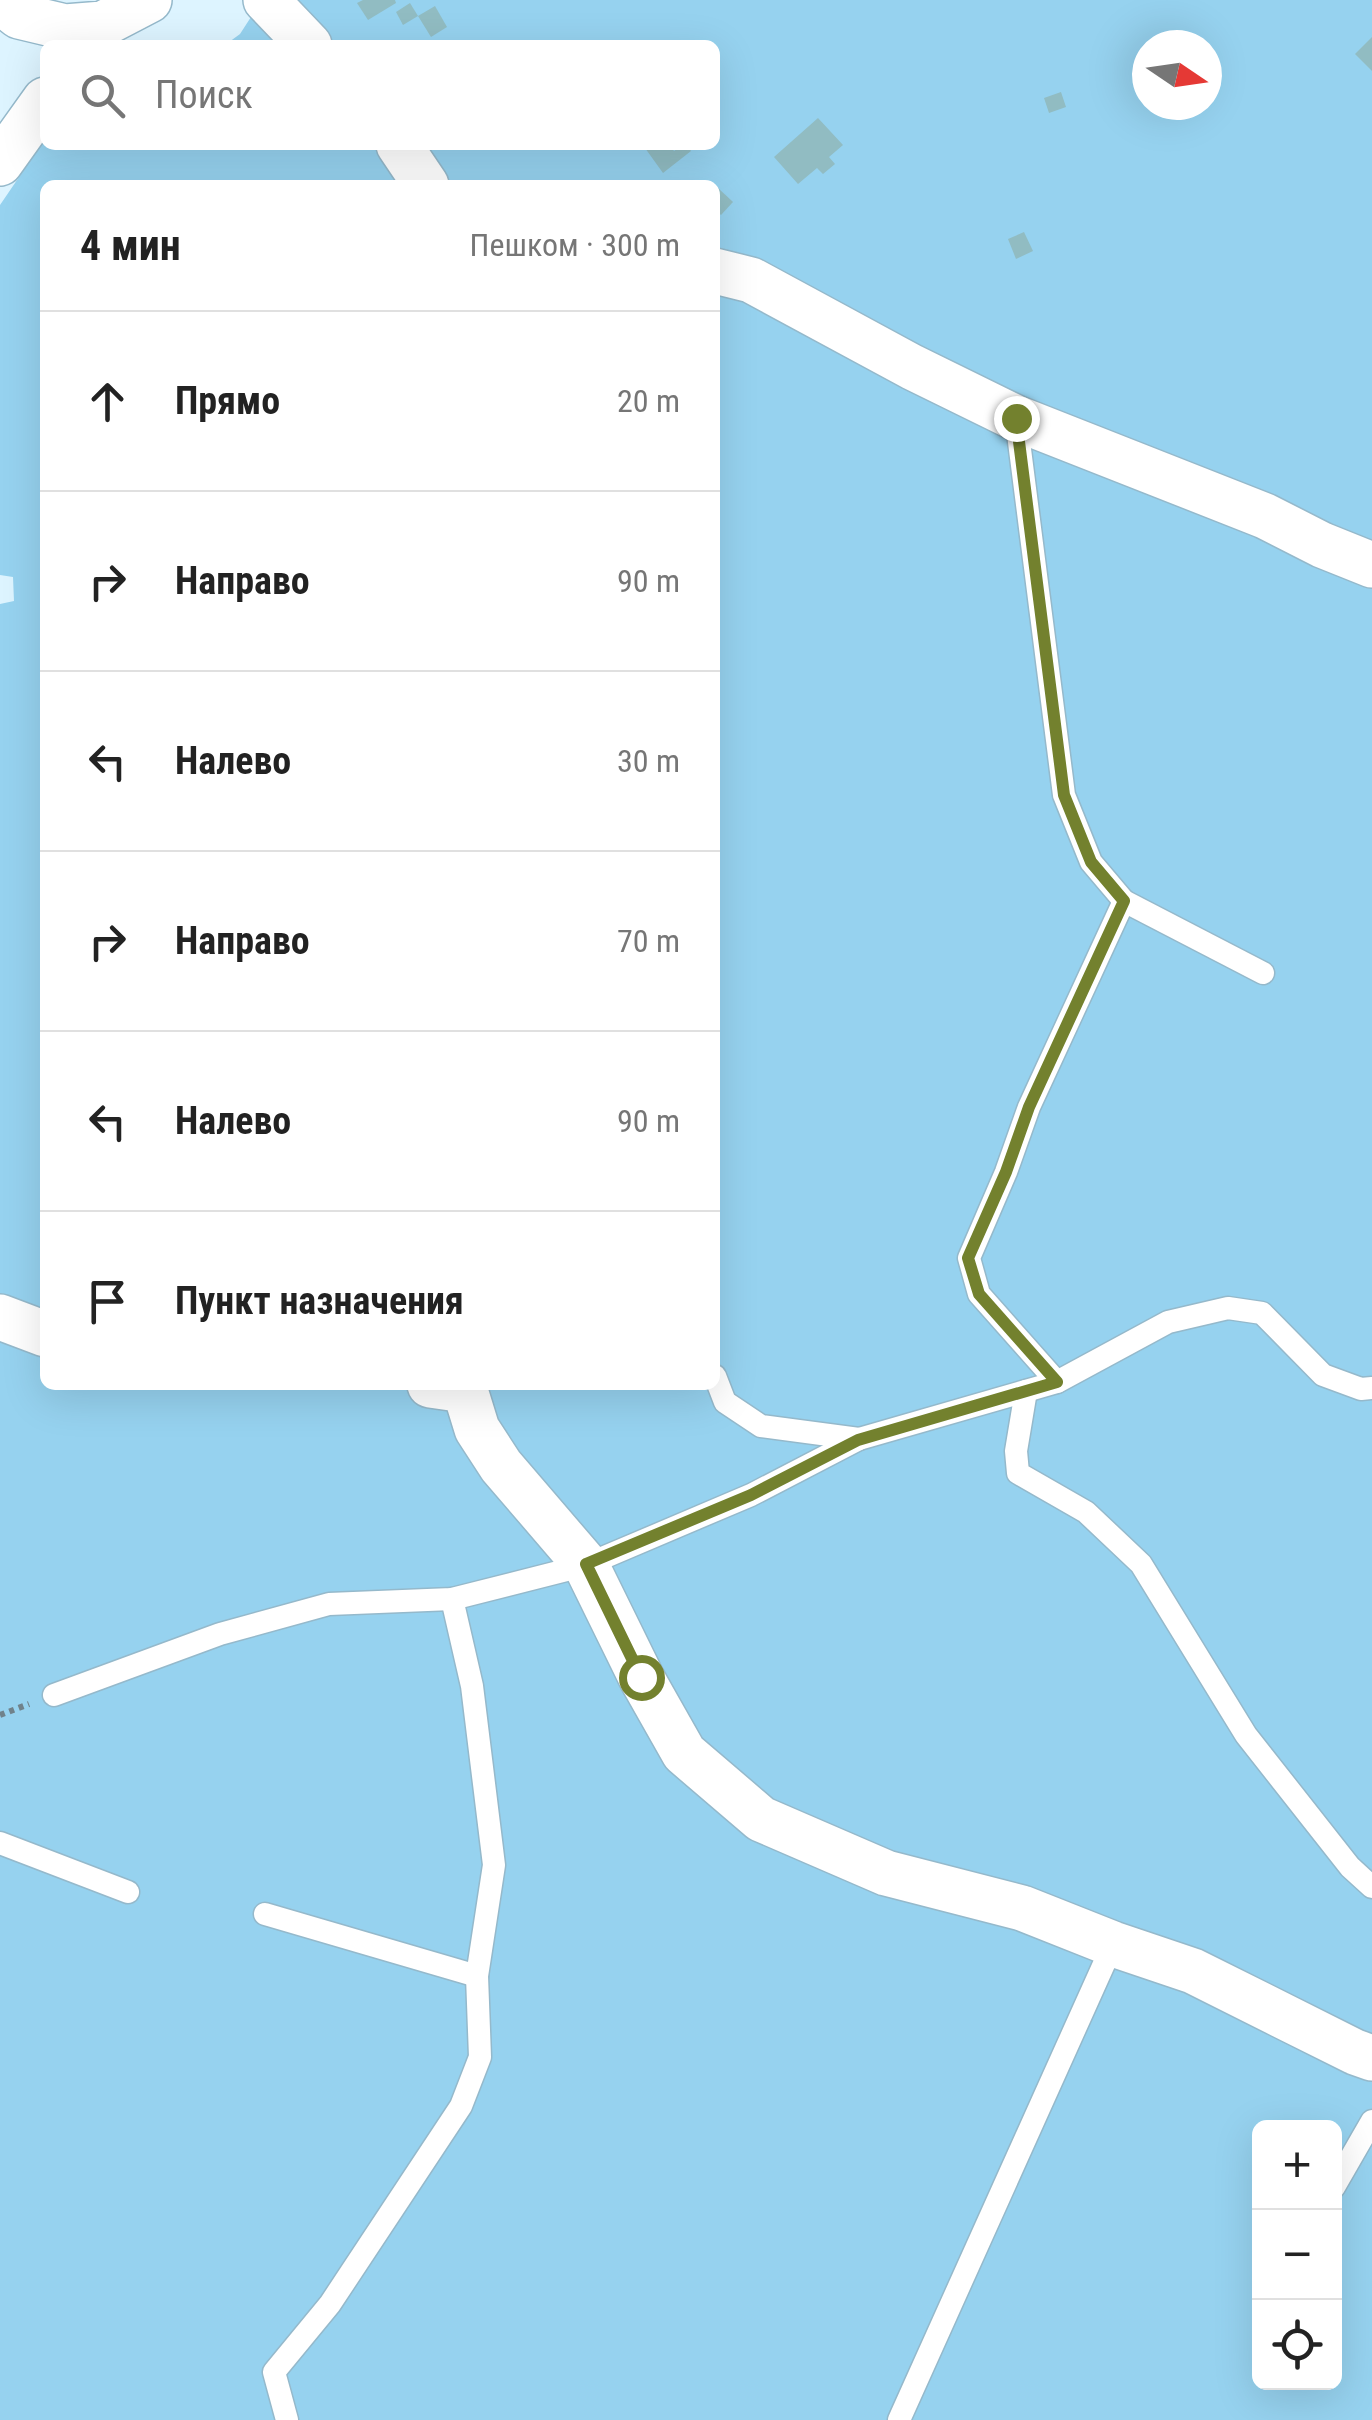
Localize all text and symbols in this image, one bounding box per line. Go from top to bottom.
north arrow [1132,30,1222,120]
search box [40,40,720,150]
icon: search [75,68,130,123]
text: Поиск [155,73,253,117]
text: 4 мин [80,221,181,270]
text: Пешком · 300 m [470,226,680,264]
icon: ahead [80,374,135,429]
text: Прямо [175,379,280,423]
text: 20 m [617,382,680,420]
route end [994,396,1040,442]
icon: right [80,554,135,609]
text: Направо [175,559,310,603]
text: 90 m [617,562,680,600]
icon: left [80,734,135,789]
text: Налево [175,739,291,783]
text: 30 m [617,742,680,780]
icon: right [80,914,135,969]
text: Направо [175,919,310,963]
text: 70 m [617,922,680,960]
icon: left [80,1094,135,1149]
text: Налево [175,1099,291,1143]
text: 90 m [617,1102,680,1140]
icon: arrive [80,1274,135,1329]
text: Пункт назначения [175,1279,464,1323]
route start [619,1655,665,1701]
map controls [1252,2120,1342,2390]
button: + [1252,2120,1342,2210]
button: − [1252,2210,1342,2300]
button: locate [1252,2300,1342,2390]

